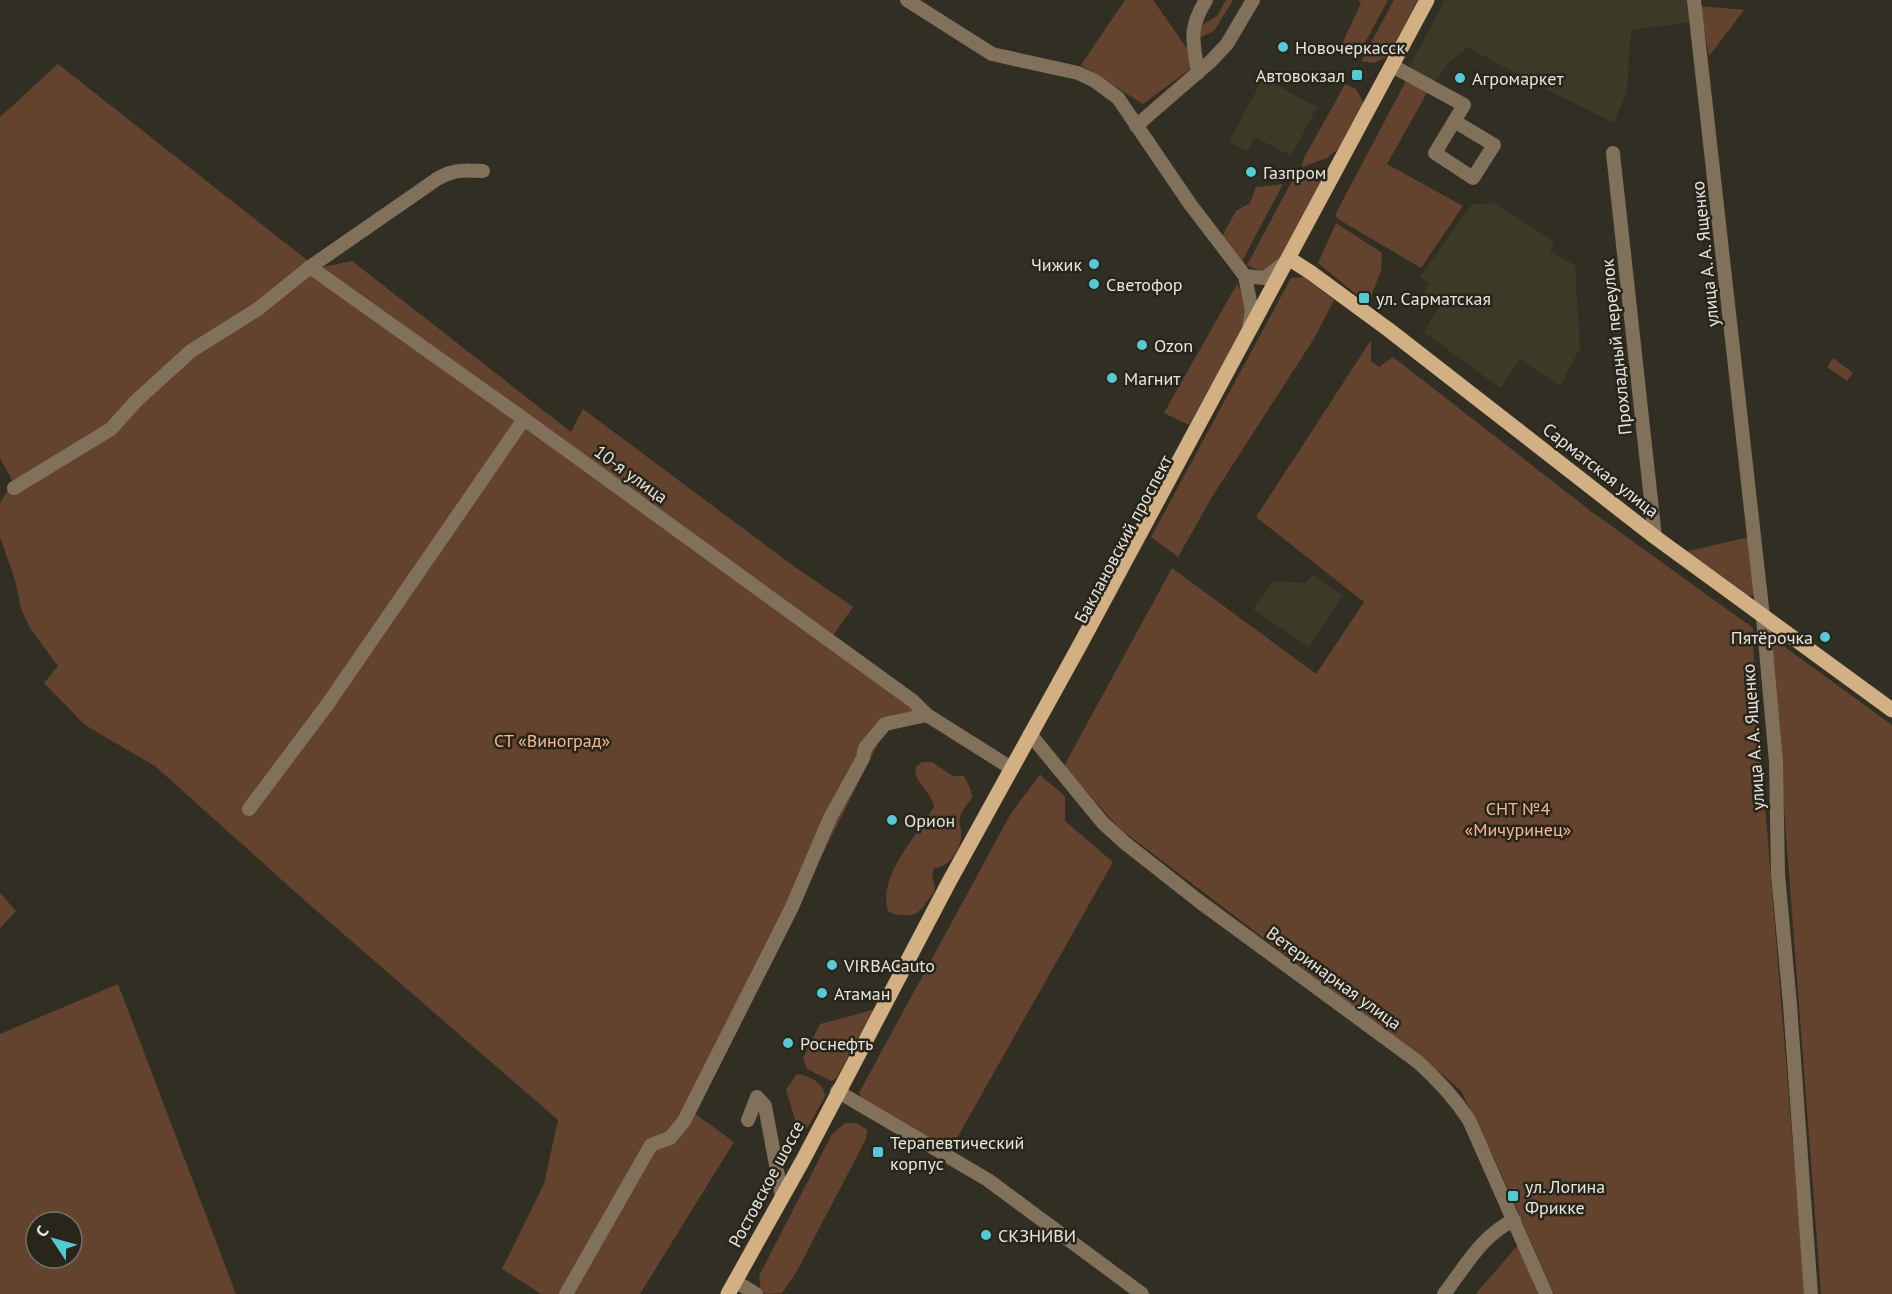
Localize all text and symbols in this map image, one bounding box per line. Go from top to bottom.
place label: Новочеркасск [1295,36,1405,59]
marker: Новочеркасск [1276,40,1290,54]
place label: Автовокзал [1256,64,1345,87]
place label: Агромаркет [1472,67,1564,90]
marker: Автовокзал [1350,68,1364,82]
marker: Агромаркет [1453,71,1467,85]
place label: Газпром [1263,161,1326,184]
marker: Газпром [1244,165,1258,179]
street label: улица А. А. Ященко [1686,180,1724,328]
place label: Чижик [1031,253,1082,276]
marker: Чижик [1087,257,1101,271]
street label: Прохладный переулок [1595,258,1637,436]
place label: Светофор [1106,273,1183,296]
marker: Светофор [1087,277,1101,291]
place label: ул. Сарматская [1376,287,1491,310]
marker: ул. Сарматская [1357,291,1371,305]
place label: Ozon [1154,334,1193,357]
marker: Ozon [1135,338,1149,352]
place label: Магнит [1124,367,1181,390]
marker: Магнит [1105,371,1119,385]
street label: Сарматская улица [1538,417,1664,523]
street label: 10-я улица [590,440,672,508]
street label: Баклановский проспект [1069,450,1177,627]
place label: Пятёрочка [1731,626,1813,649]
marker: Пятёрочка [1818,630,1832,644]
street label: улица А. А. Ященко [1736,663,1770,811]
park label: СТ «Виноград» [494,729,610,752]
park label: СНТ №4 «Мичуринец» [1465,797,1571,841]
place label: Орион [904,809,955,832]
marker: Орион [885,813,899,827]
street label: Ветеринарная улица [1262,921,1406,1035]
place label: VIRBACauto [843,954,935,977]
marker: VIRBACauto [825,958,839,972]
place label: Атаман [834,982,890,1005]
marker: Атаман [815,986,829,1000]
place label: Роснефть [800,1032,873,1055]
marker: Роснефть [781,1036,795,1050]
street label: Ростовское шоссе [723,1117,809,1251]
place label: Терапевтический корпус [890,1131,1024,1175]
marker: Терапевтический корпус [871,1145,885,1159]
place label: ул. Логина Фрикке [1525,1175,1605,1219]
marker: ул. Логина Фрикке [1506,1189,1520,1203]
north arrow [24,1210,84,1270]
text: С [31,1222,53,1241]
place label: СКЗНИВИ [998,1224,1076,1247]
marker: СКЗНИВИ [979,1228,993,1242]

